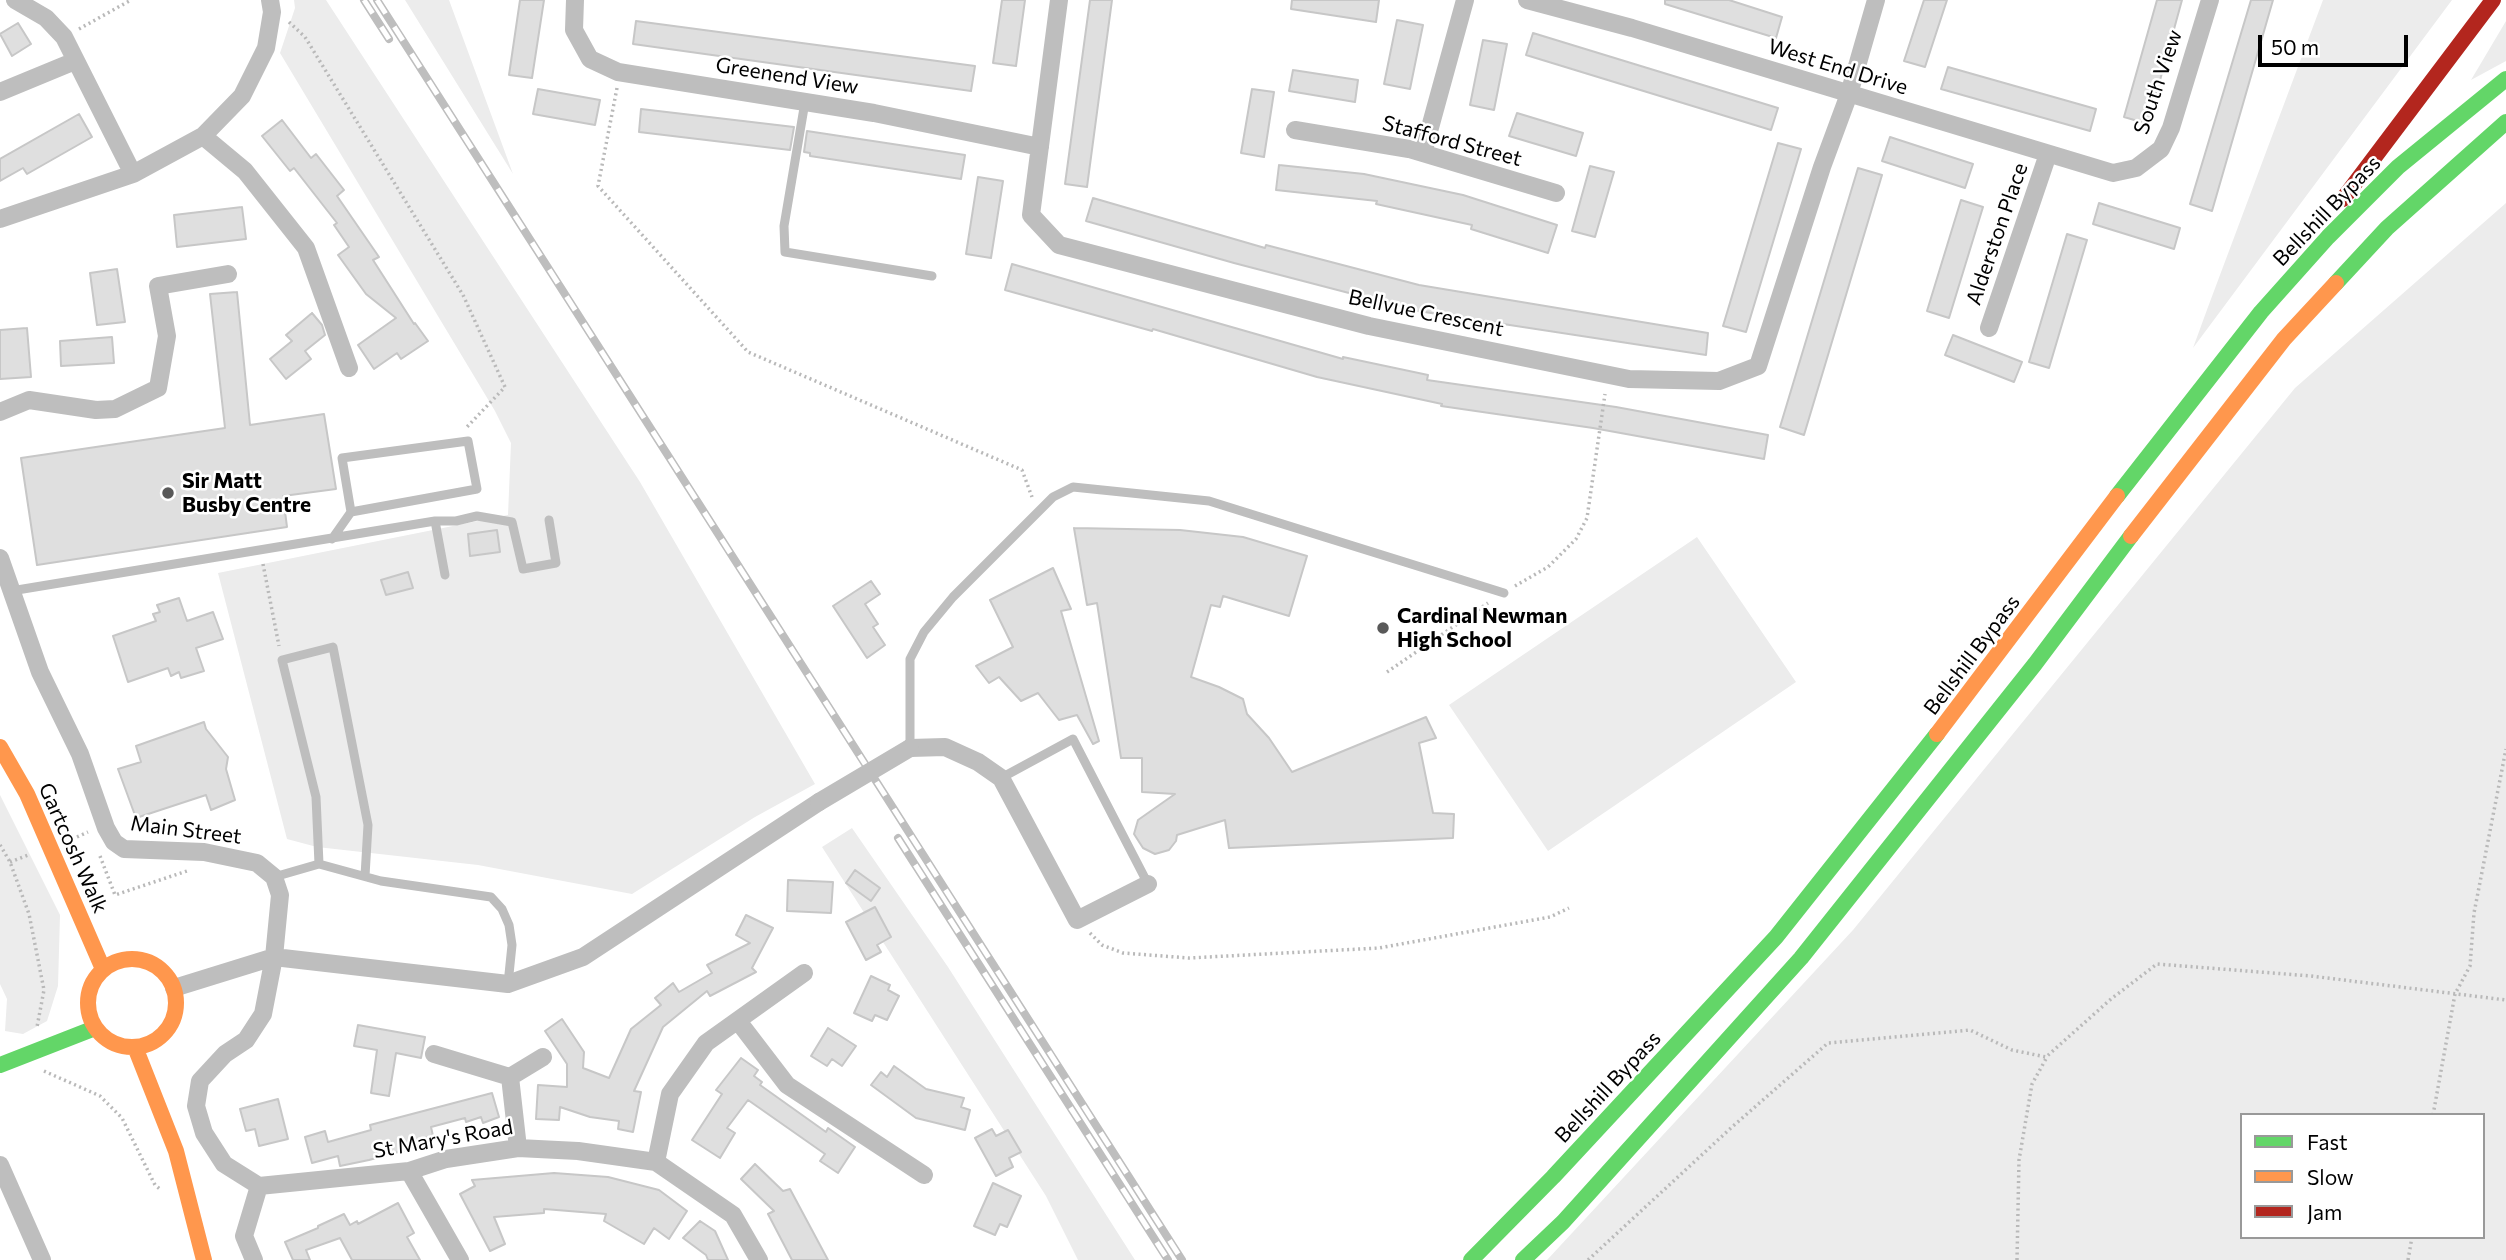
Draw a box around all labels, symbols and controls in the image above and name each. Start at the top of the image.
scale bar [2261,21,2412,65]
street label: South View [2128,27,2188,137]
street label: West End Drive [1765,34,1911,100]
text: 50 m [2271,34,2319,59]
street label: Greenend View [714,52,860,100]
street label: Stafford Street [1379,110,1525,172]
street label: Bellshill Bypass [2268,151,2386,271]
street label: Alderston Place [1961,160,2033,308]
street label: Bellvue Crescent [1346,284,1506,342]
place label: Sir Matt Busby Centre [182,468,311,518]
marker: Sir Matt Busby Centre [160,485,176,501]
street label: Bellshill Bypass [1919,590,2025,720]
place label: Cardinal Newman High School [1397,603,1567,653]
marker: Cardinal Newman High School [1375,620,1391,636]
street label: Gartcosh Walk [33,779,113,917]
street label: Main Street [129,811,243,849]
street label: Bellshill Bypass [1550,1026,1666,1148]
legend [2240,1113,2485,1239]
street label: St Mary's Road [371,1114,515,1164]
text: Fast [2307,1129,2348,1154]
text: Slow [2307,1164,2354,1189]
text: Jam [2307,1199,2342,1224]

